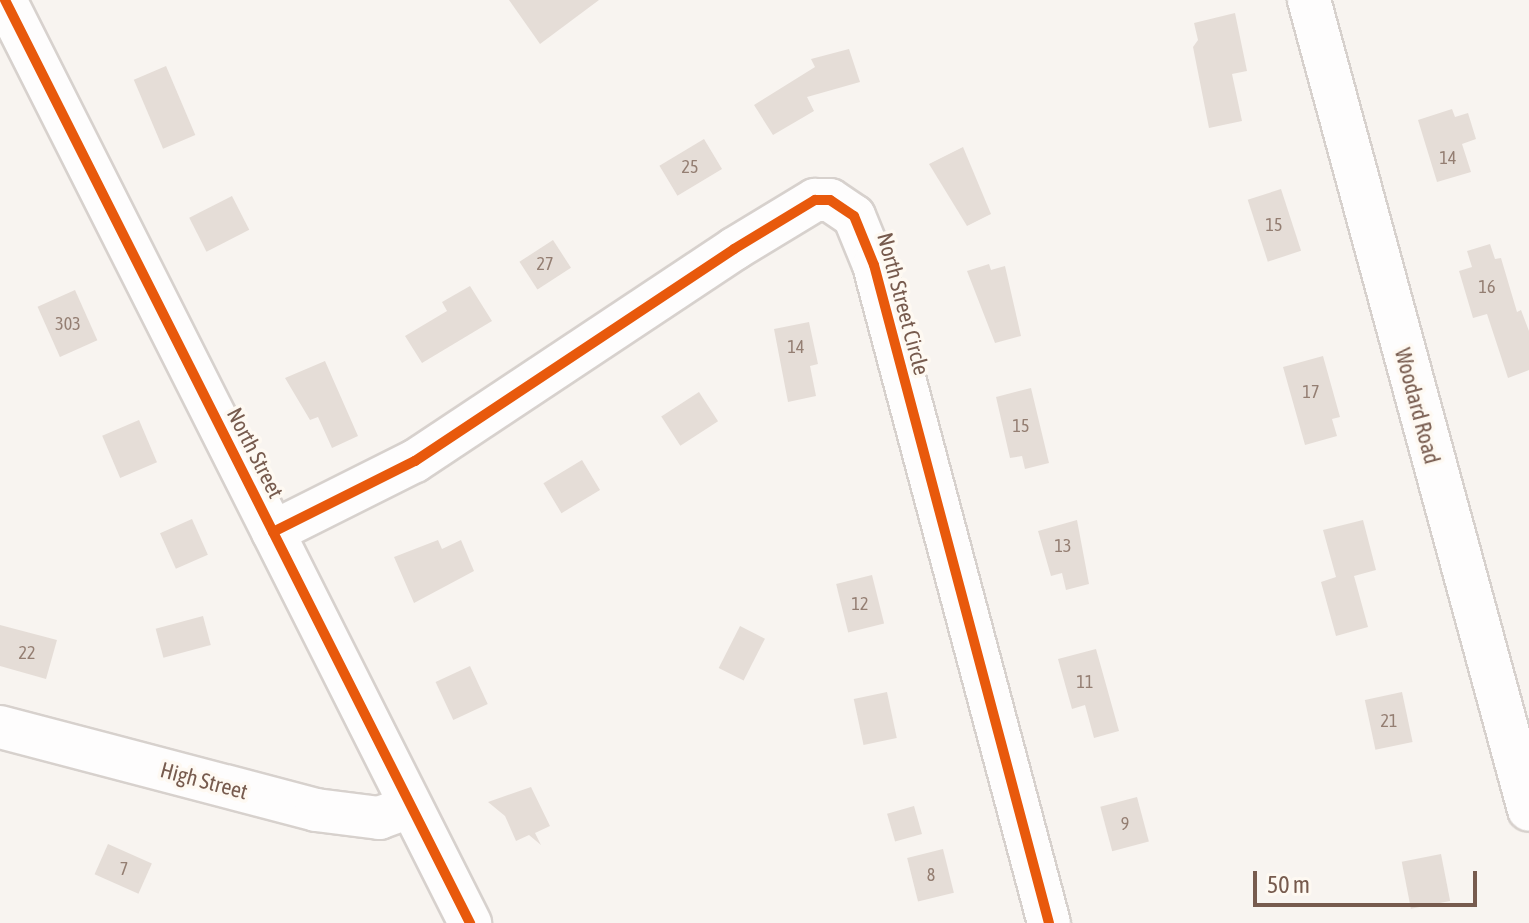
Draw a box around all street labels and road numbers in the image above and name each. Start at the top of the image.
street label: North Street Circle [871,230,935,378]
street label: Woodard Road [1389,345,1445,467]
street label: North Street [221,403,289,503]
street label: High Street [157,757,251,805]

